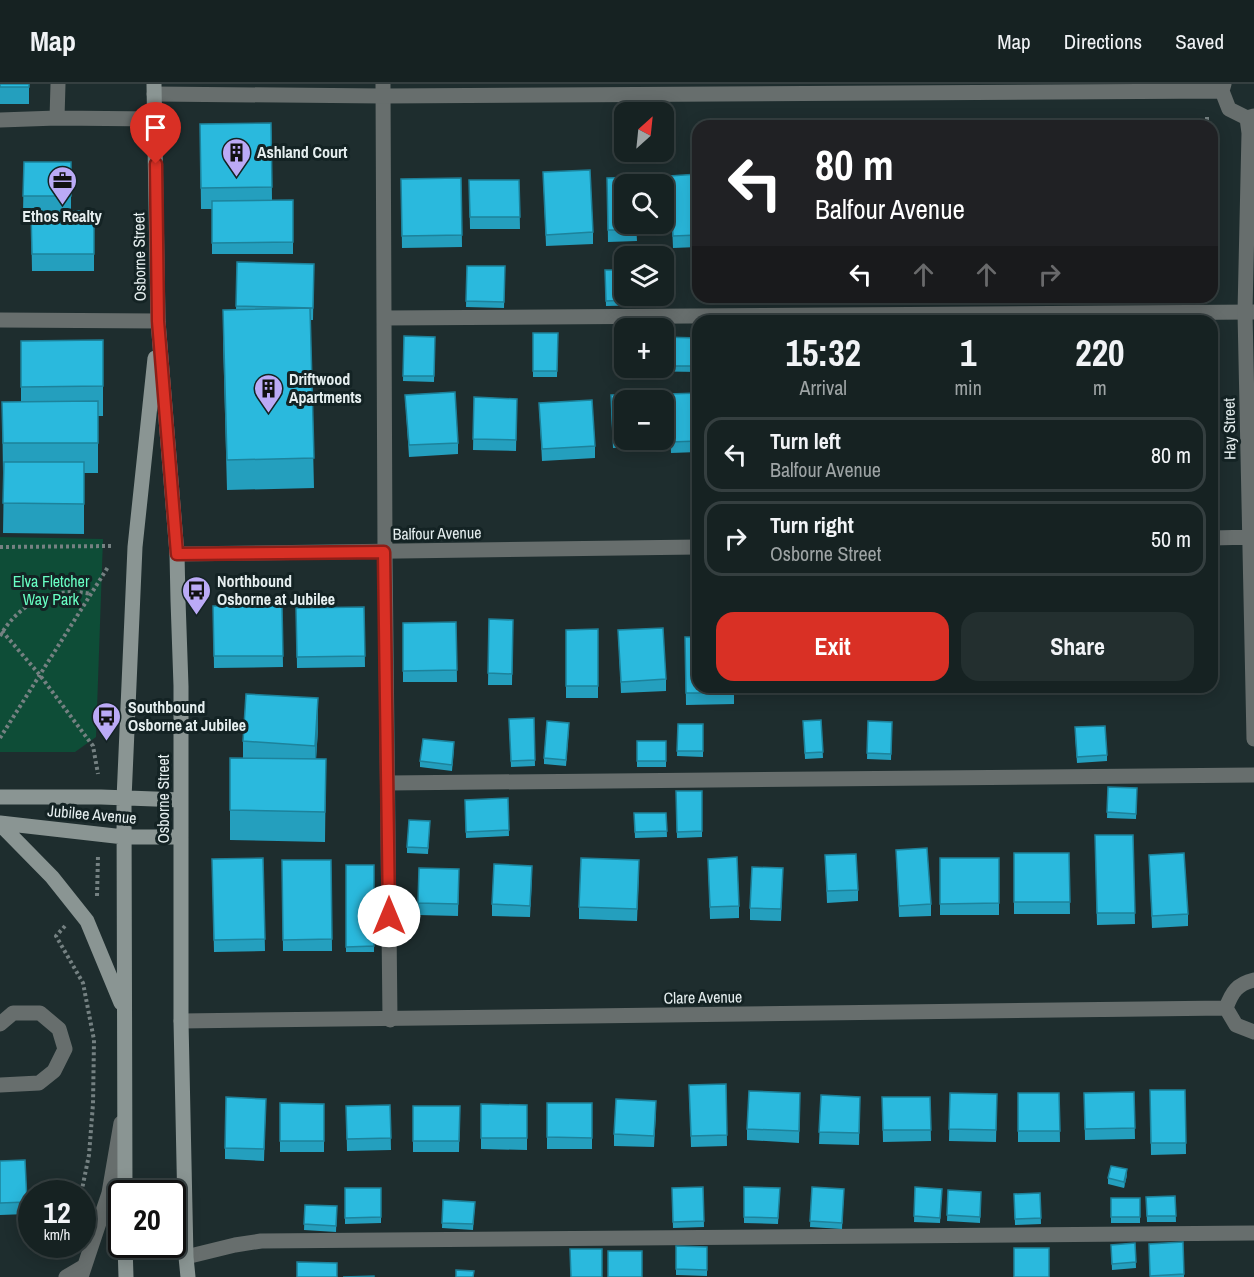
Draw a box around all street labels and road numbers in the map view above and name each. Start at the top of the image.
street label: Osborne Street [127,212,151,302]
street label: Hay Street [1217,397,1241,460]
street label: Balfour Avenue [392,521,482,545]
street label: Osborne Street [152,754,174,843]
street label: Jubilee Avenue [46,799,138,829]
street label: Clare Avenue [664,985,742,1009]

